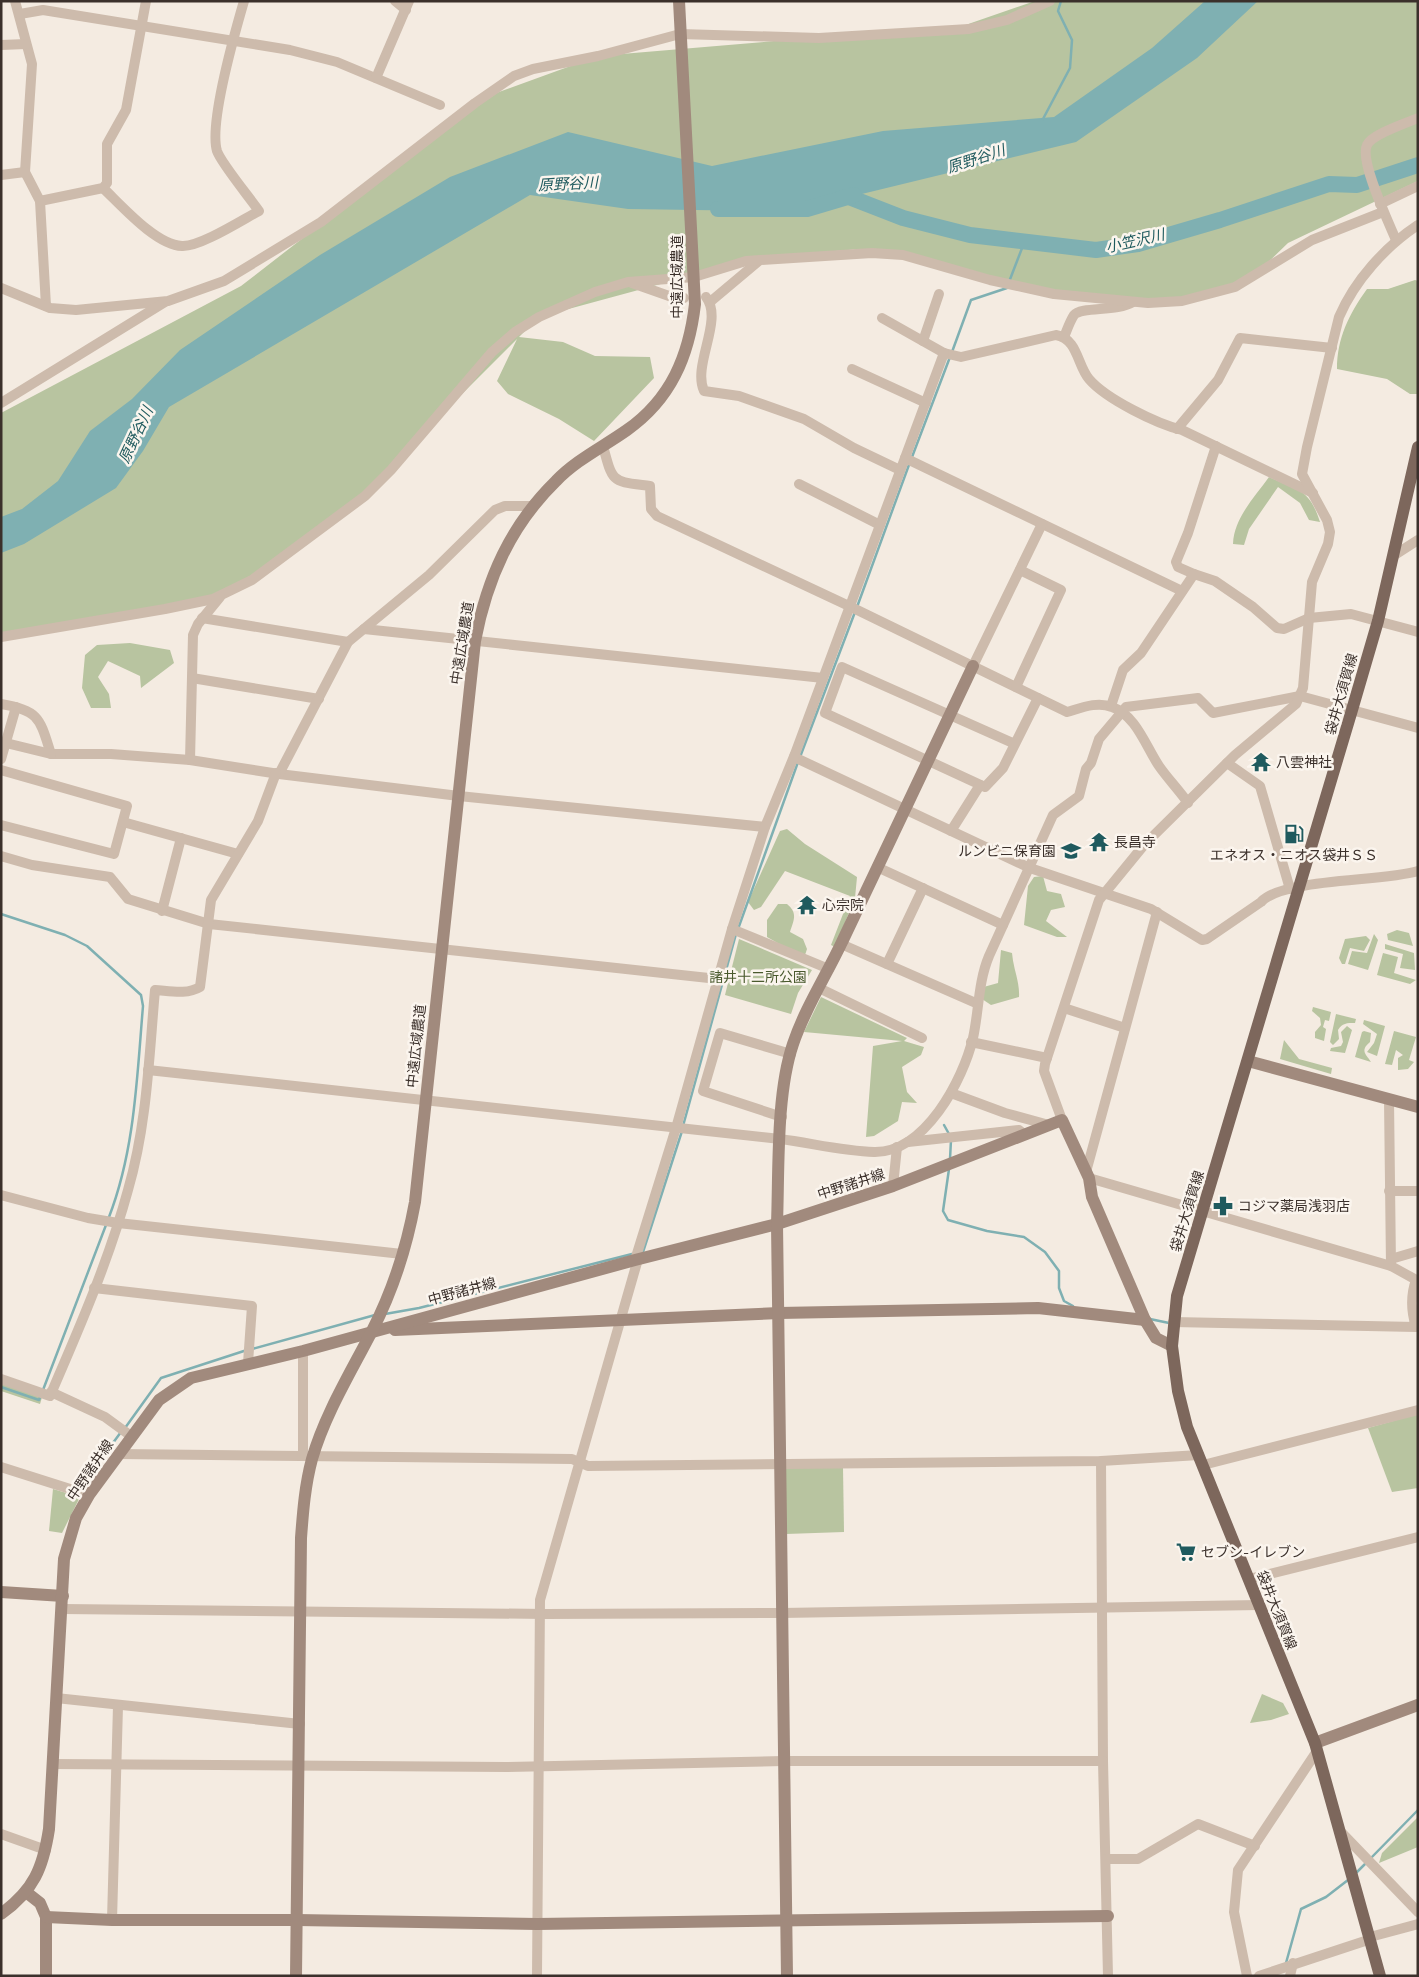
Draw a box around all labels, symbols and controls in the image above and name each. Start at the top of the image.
water label: 原野谷川 [944,138,1010,179]
water label: 原野谷川 [537,170,601,197]
water label: 小笠沢川 [1103,222,1169,258]
street label: 中遠広域農道 [666,235,687,319]
water label: 原野谷川 [112,401,159,467]
street label: 中遠広域農道 [445,600,478,686]
street label: 袋井大須賀線 [1319,651,1362,737]
temple icon: 八雲神社 [1250,751,1272,773]
place label: 八雲神社 [1276,751,1332,772]
fuel station icon: エネオス・ニオス袋井ＳＳ [1283,823,1305,845]
temple icon: 長昌寺 [1088,831,1110,853]
place label: 長昌寺 [1114,831,1156,852]
place label: ルンビニ保育園 [958,840,1056,861]
school or university icon: ルンビニ保育園 [1060,840,1082,862]
place label: エネオス・ニオス袋井ＳＳ [1210,844,1378,865]
temple icon: 心宗院 [796,894,818,916]
place label: 心宗院 [822,894,864,915]
park label: 諸井十二所公園 [709,966,807,987]
street label: 中遠広域農道 [401,1003,430,1089]
street label: 中野諸井線 [814,1163,887,1204]
street label: 袋井大須賀線 [1164,1168,1209,1254]
pharmacy icon: コジマ薬局浅羽店 [1212,1195,1234,1217]
place label: コジマ薬局浅羽店 [1238,1195,1350,1216]
street label: 中野諸井線 [425,1271,498,1310]
street label: 中野諸井線 [61,1435,118,1505]
supermarket icon: セブン-イレブン [1175,1541,1197,1563]
place label: セブン-イレブン [1201,1541,1305,1562]
street label: 袋井大須賀線 [1252,1567,1303,1653]

